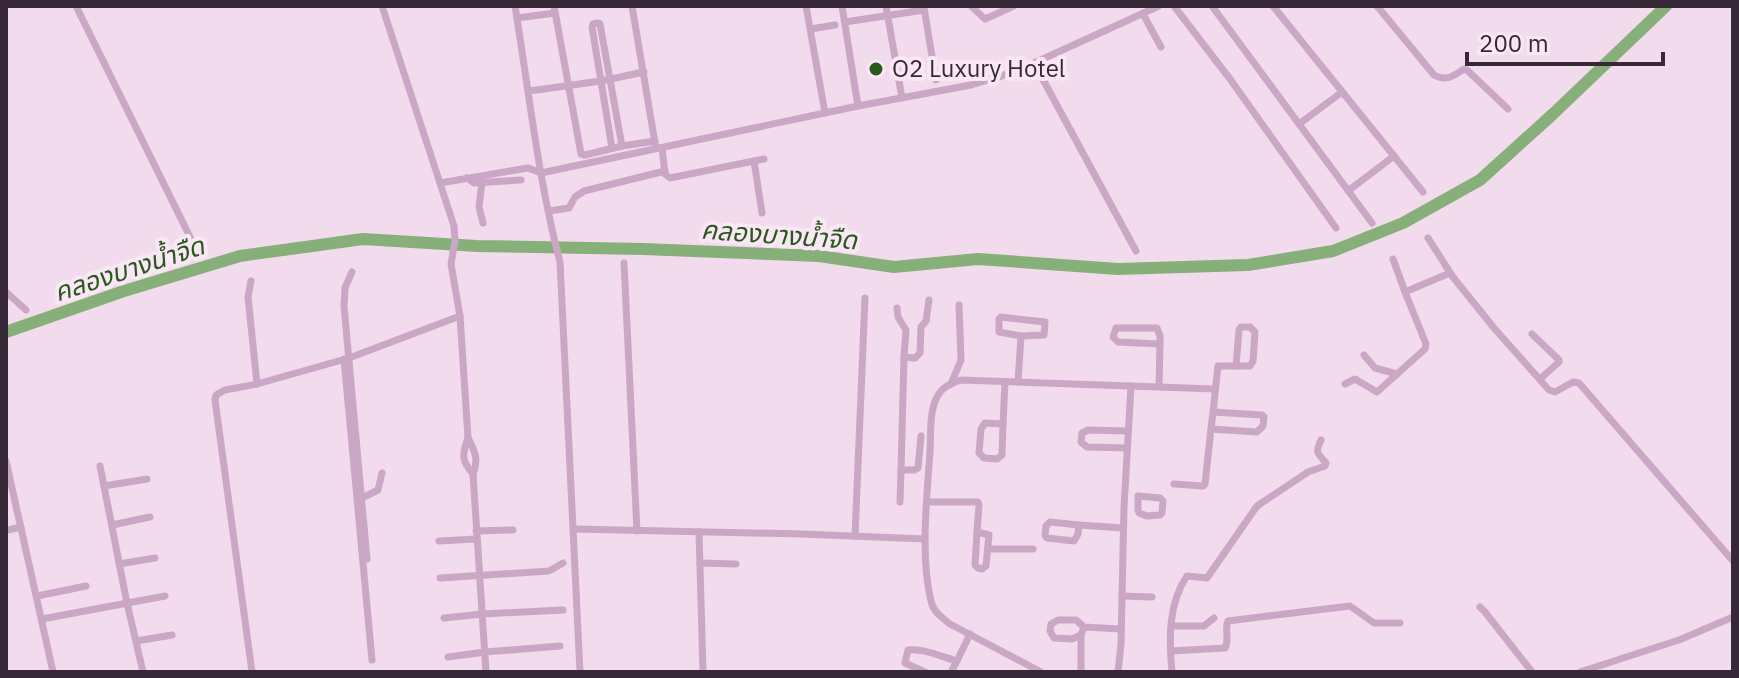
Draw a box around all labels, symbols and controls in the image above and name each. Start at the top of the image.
scale bar [1467,16,1663,66]
text: 200 m [1479,27,1549,59]
place label: O2 Luxury Hotel [892,52,1065,84]
marker: O2 Luxury Hotel [867,60,885,78]
water label: คลองบางน้ำจืด [700,212,859,256]
water label: คลองบางน้ำจืด [49,227,209,308]

